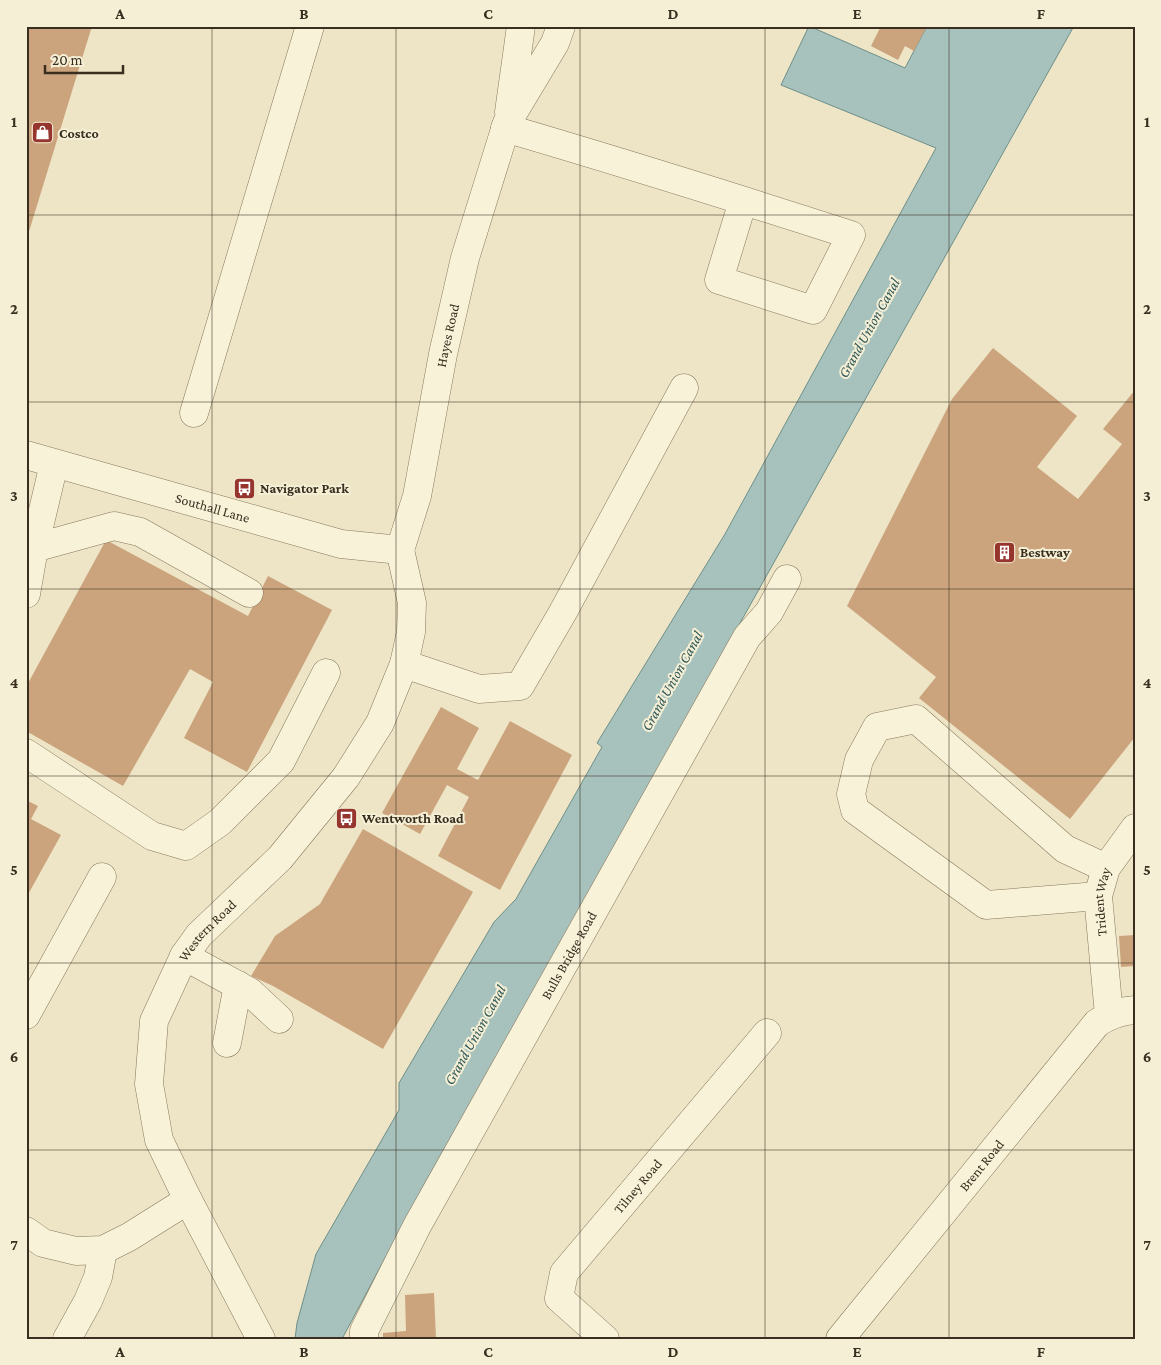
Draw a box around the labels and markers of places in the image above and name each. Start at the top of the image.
shop icon: Costco [31,121,55,145]
place label: Costco [59,125,99,141]
bus stop icon: Navigator Park [232,476,256,500]
place label: Navigator Park [260,480,349,496]
building icon: Bestway [992,540,1016,564]
place label: Bestway [1020,544,1070,560]
bus stop icon: Wentworth Road [334,806,358,830]
place label: Wentworth Road [361,810,464,826]

